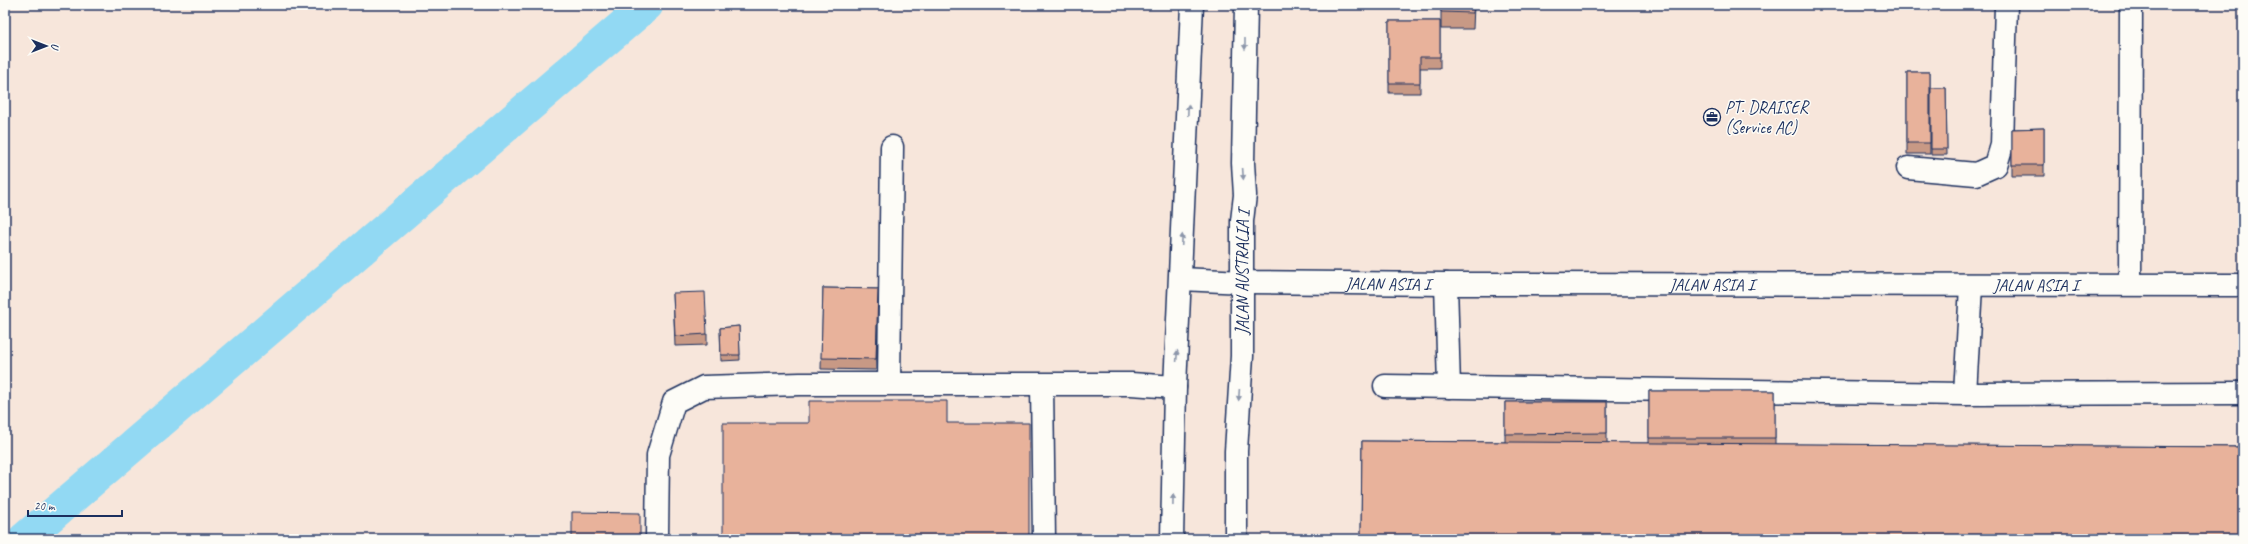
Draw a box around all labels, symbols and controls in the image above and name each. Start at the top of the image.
north arrow [26,26,66,66]
one-way arrow [1242,38,1248,51]
text: U [49,43,63,51]
place label: PT. DRAISER (Service AC) [1725,97,1810,138]
one-way arrow [1185,103,1191,116]
office icon: PT. DRAISER (Service AC) [1702,107,1722,127]
one-way arrow [1240,168,1247,180]
street label: JALAN AUSTRALIA I [1232,204,1255,336]
one-way arrow [1179,234,1186,246]
street label: JALAN ASIA I [1344,273,1434,295]
street label: JALAN ASIA I [1668,274,1758,295]
street label: JALAN ASIA I [1992,275,2082,296]
one-way arrow [1173,350,1180,362]
one-way arrow [1236,389,1242,402]
scale bar [28,492,122,518]
one-way arrow [1170,493,1176,506]
text: 20 m [34,498,56,514]

